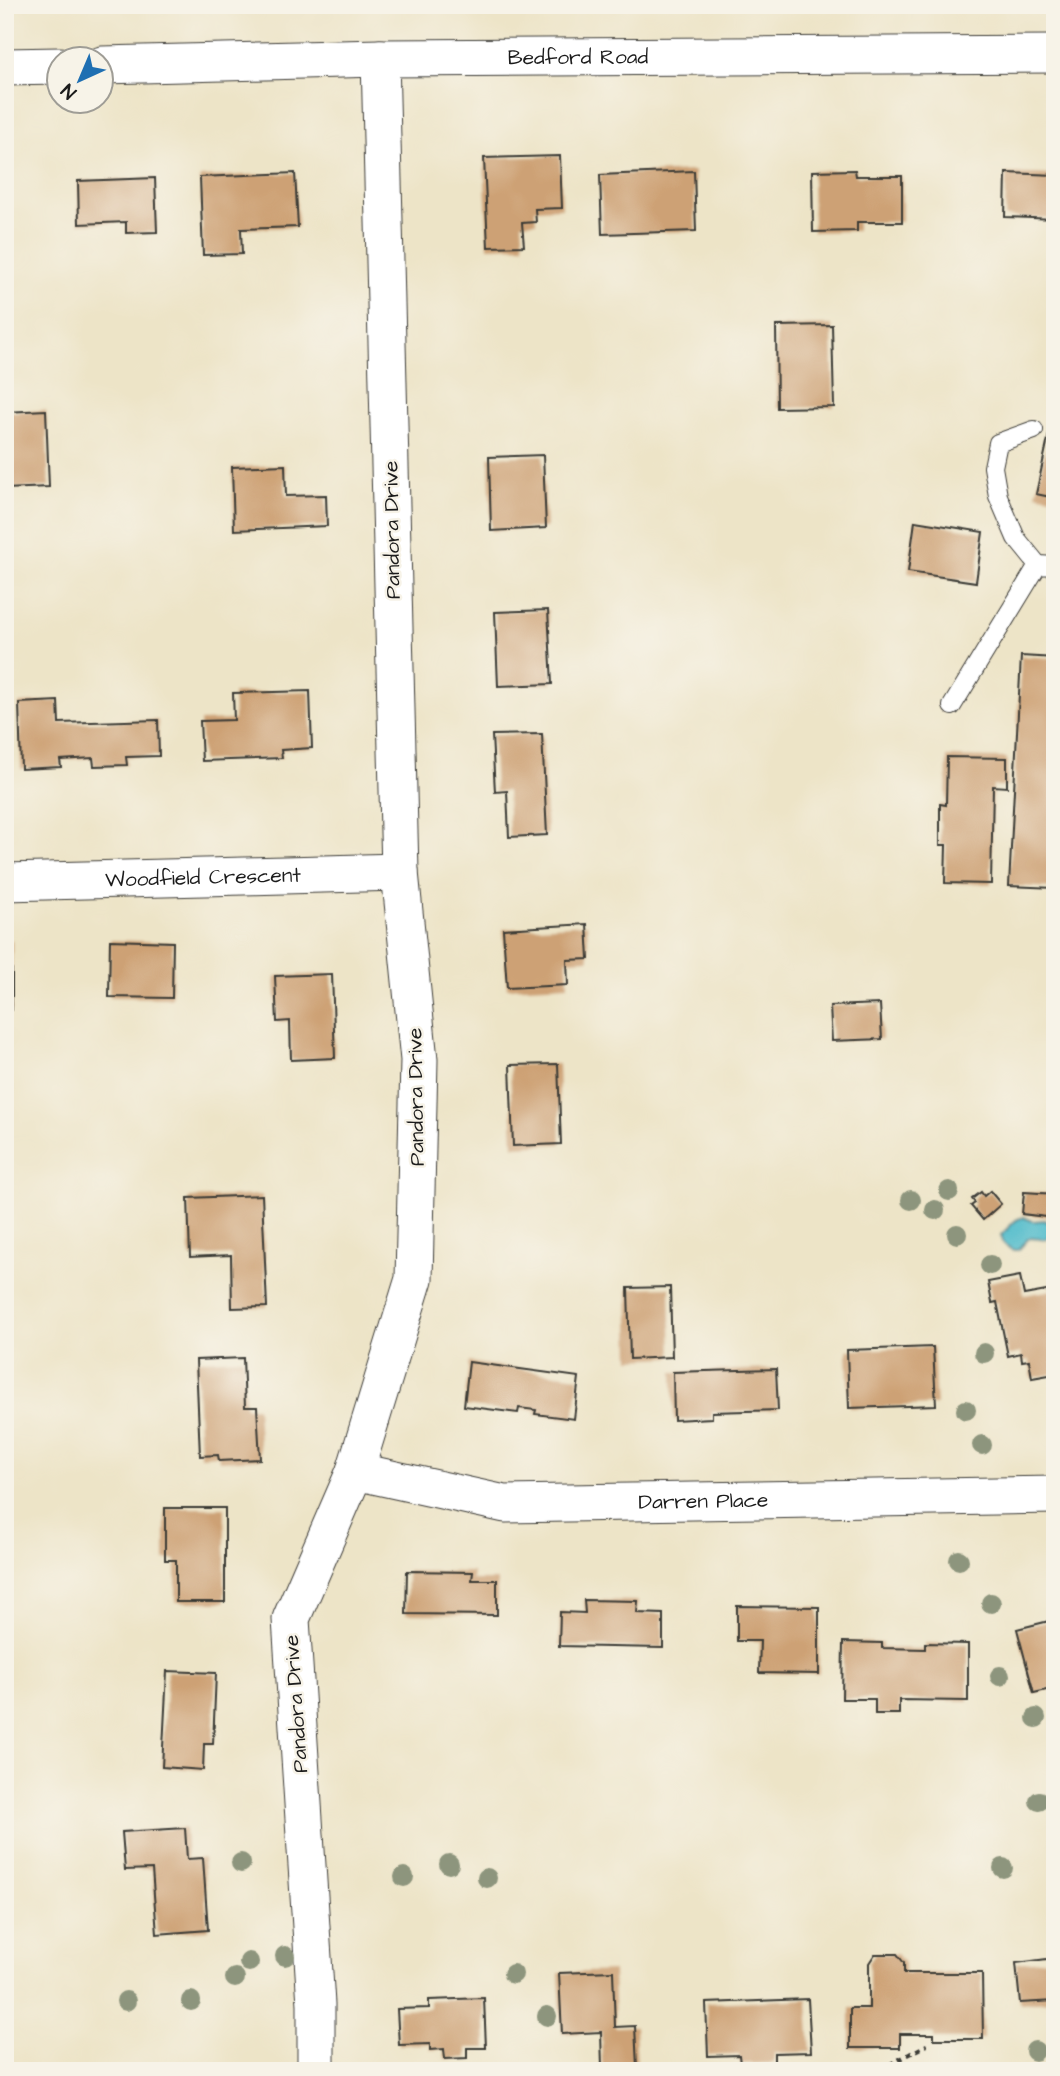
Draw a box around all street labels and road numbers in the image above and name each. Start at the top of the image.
street label: Bedford Road [508,42,648,72]
street label: Pandora Drive [376,461,408,599]
street label: Woodfield Crescent [105,860,302,894]
street label: Pandora Drive [400,1028,432,1166]
street label: Darren Place [638,1485,769,1516]
street label: Pandora Drive [277,1634,315,1774]

